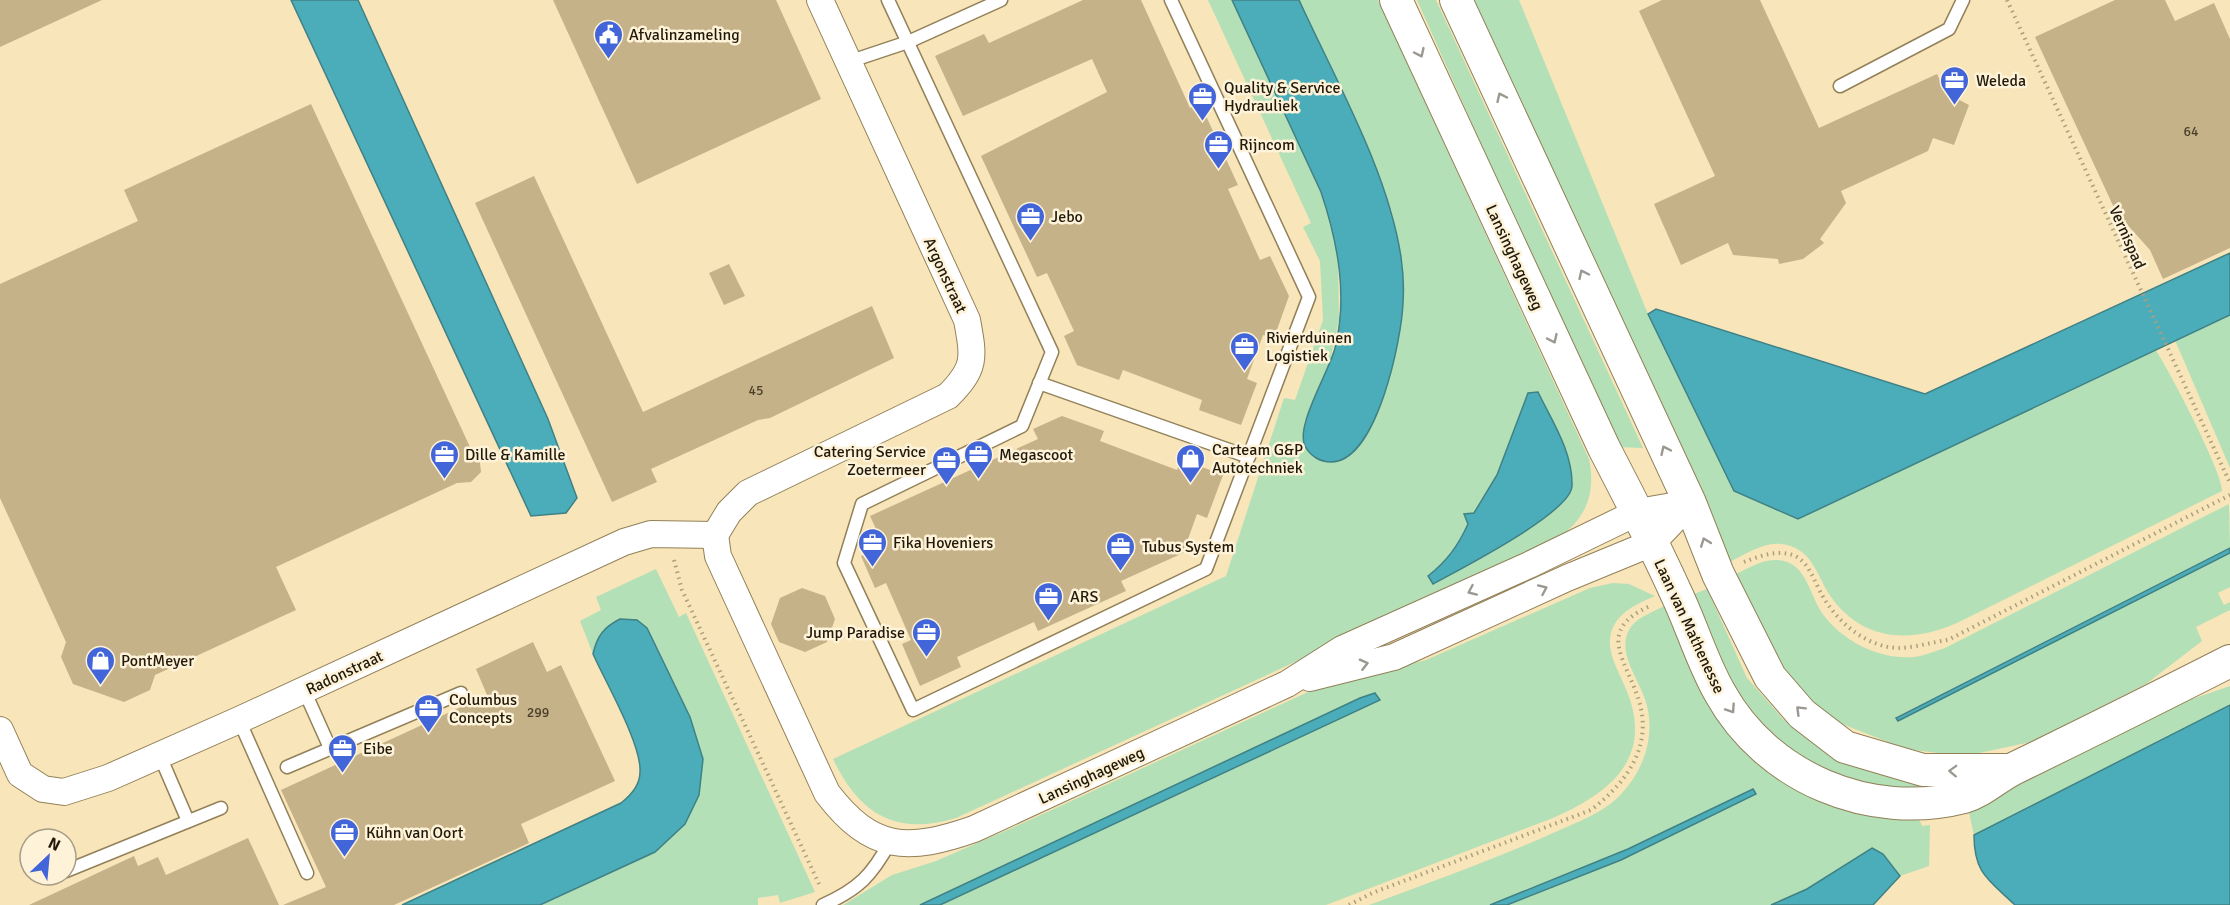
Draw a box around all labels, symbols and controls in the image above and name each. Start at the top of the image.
public building icon: Afvalinzameling [592,18,624,60]
place label: Afvalinzameling [629,25,740,45]
one-way arrow [1413,47,1425,58]
office icon: Weleda [1939,64,1971,106]
place label: Weleda [1976,71,2026,91]
place label: Quality & Service Hydrauliek [1224,78,1340,116]
office icon: Quality & Service Hydrauliek [1187,80,1219,122]
one-way arrow [1496,92,1508,103]
house number: 64 [2183,123,2199,140]
office icon: Rijncom [1202,128,1234,170]
place label: Rijncom [1239,135,1295,155]
office icon: Jebo [1014,200,1046,242]
street label: Lansinghageweg [1481,201,1547,313]
street label: Vernispad [2104,203,2150,272]
place label: Jebo [1051,207,1083,227]
street label: Argonstraat [919,234,971,317]
one-way arrow [1578,269,1590,280]
place label: Rivierduinen Logistiek [1266,328,1352,366]
office icon: Rivierduinen Logistiek [1229,330,1261,372]
one-way arrow [1545,332,1557,343]
house number: 45 [748,382,764,399]
office icon: Dille & Kamille [428,438,460,480]
office icon: Megascoot [962,438,994,480]
place label: Carteam G&P Autotechniek [1212,440,1303,478]
place label: Catering Service Zoetermeer [814,442,926,480]
shop icon: Carteam G&P Autotechniek [1175,442,1207,484]
office icon: Catering Service Zoetermeer [931,444,963,486]
place label: Dille & Kamille [465,445,566,465]
place label: Megascoot [999,445,1073,465]
one-way arrow [1661,446,1673,457]
office icon: Fika Hoveniers [856,526,888,568]
office icon: Tubus System [1105,530,1137,572]
place label: Fika Hoveniers [893,533,993,553]
place label: Tubus System [1142,537,1234,557]
one-way arrow [1700,537,1712,548]
street label: Laan van Mathenesse [1649,556,1729,697]
office icon: ARS [1033,580,1065,622]
one-way arrow [1467,584,1478,596]
one-way arrow [1537,584,1548,596]
place label: ARS [1070,587,1098,607]
office icon: Jump Paradise [910,616,942,658]
place label: Jump Paradise [806,623,905,643]
shop icon: PontMeyer [84,644,116,686]
street label: Radonstraat [303,646,387,700]
place label: PontMeyer [121,651,194,671]
one-way arrow [1359,659,1369,672]
place label: Columbus Concepts [449,690,517,728]
office icon: Columbus Concepts [412,692,444,734]
one-way arrow [1724,703,1735,714]
house number: 299 [527,704,549,721]
one-way arrow [1796,707,1807,718]
office icon: Eibe [326,732,358,774]
place label: Eibe [363,739,393,759]
street label: Lansinghageweg [1035,743,1147,809]
one-way arrow [1948,765,1957,777]
office icon: Kühn van Oort [329,816,361,858]
place label: Kühn van Oort [366,823,464,843]
north arrow [18,827,78,887]
text: N [45,833,64,856]

